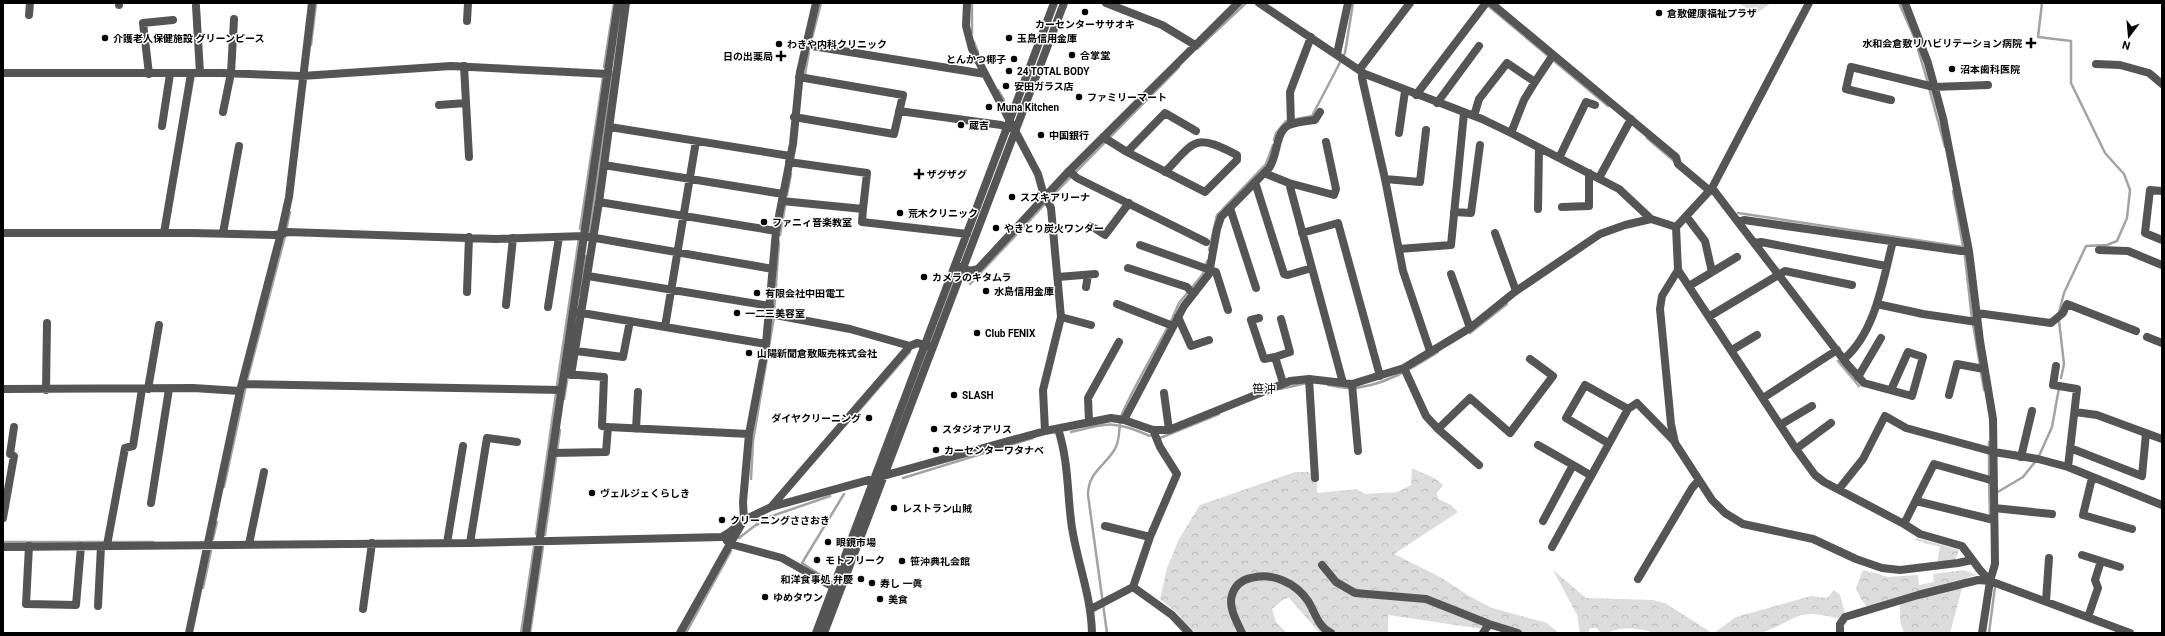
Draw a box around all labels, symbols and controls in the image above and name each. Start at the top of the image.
marker: カーセンターササオキ [1080,7,1090,17]
marker: 倉敷健康福祉プラザ [1654,8,1664,18]
place label: 倉敷健康福祉プラザ [1667,8,1757,19]
north arrow [2109,16,2149,56]
place label: カーセンターササオキ [1035,19,1135,30]
marker: 介護老人保健施設 グリーンピース [100,33,110,43]
place label: 介護老人保健施設 グリーンピース [113,33,265,44]
marker: 玉島信用金庫 [1004,33,1014,43]
place label: 玉島信用金庫 [1017,33,1077,44]
marker: 水和会倉敷リハビリテーション病院 [2025,37,2037,49]
place label: 水和会倉敷リハビリテーション病院 [1862,38,2022,49]
text: N [2121,38,2132,52]
marker: わきや内科クリニック [774,39,784,49]
place label: わきや内科クリニック [787,39,887,50]
marker: 合掌堂 [1067,50,1077,60]
place label: 合掌堂 [1080,50,1110,61]
place label: 日の出薬局 [723,51,773,62]
marker: 日の出薬局 [776,51,786,61]
place label: とんかつ椰子 [946,54,1006,65]
marker: とんかつ椰子 [1009,54,1019,64]
marker: 沼本歯科医院 [1947,64,1957,74]
place label: 沼本歯科医院 [1960,64,2020,75]
marker: 24 TOTAL BODY [1004,66,1014,76]
place label: 24 TOTAL BODY [1017,66,1090,77]
marker: 安田ガラス店 [1001,81,1011,91]
place label: 安田ガラス店 [1014,81,1074,92]
marker: ファミリーマート [1074,92,1084,102]
place label: ファミリーマート [1087,92,1167,103]
marker: Muna Kitchen [984,102,994,112]
place label: Muna Kitchen [997,102,1059,113]
marker: 蔵吉 [956,120,966,130]
place label: 蔵吉 [969,120,989,131]
marker: 中国銀行 [1036,130,1046,140]
place label: 中国銀行 [1049,130,1089,141]
marker: ザグザグ [914,169,924,179]
place label: ザグザグ [927,169,967,180]
marker: スズキアリーナ [1007,192,1017,202]
place label: スズキアリーナ [1020,192,1090,203]
marker: 荒木クリニック [895,208,905,218]
place label: 荒木クリニック [908,208,978,219]
marker: ファニィ音楽教室 [759,217,769,227]
place label: ファニィ音楽教室 [772,217,852,228]
marker: やきとり炭火ワンダー [991,223,1001,233]
place label: やきとり炭火ワンダー [1004,223,1104,234]
marker: カメラのキタムラ [919,272,929,282]
place label: カメラのキタムラ [932,272,1012,283]
marker: 水島信用金庫 [981,286,991,296]
place label: 水島信用金庫 [994,286,1054,297]
marker: 有限会社中田電工 [752,288,762,298]
place label: 有限会社中田電工 [765,288,845,299]
marker: 一二三美容室 [732,308,742,318]
place label: 一二三美容室 [745,308,805,319]
marker: Club FENIX [972,328,982,338]
place label: Club FENIX [985,328,1036,339]
marker: 山陽新聞倉敷販売株式会社 [744,348,754,358]
place label: 山陽新聞倉敷販売株式会社 [757,348,878,359]
district label: 笹沖 [1252,382,1276,396]
marker: SLASH [949,390,959,400]
place label: SLASH [962,390,994,401]
place label: ダイヤクリーニング [771,413,861,424]
marker: ダイヤクリーニング [864,413,874,423]
marker: スタジオアリス [929,424,939,434]
place label: スタジオアリス [942,424,1012,435]
marker: カーセンターワタナベ [931,445,941,455]
place label: カーセンターワタナベ [944,445,1044,456]
marker: ヴェルジェくらしき [587,488,597,498]
place label: ヴェルジェくらしき [600,488,690,499]
marker: レストラン山賊 [889,503,899,513]
place label: レストラン山賊 [902,503,972,514]
marker: クリーニングささおき [717,515,727,525]
place label: クリーニングささおき [730,515,830,526]
marker: 眼鏡市場 [823,537,833,547]
place label: 眼鏡市場 [836,537,876,548]
marker: モトフリーク [812,555,822,565]
place label: モトフリーク [825,555,885,566]
marker: 笹沖典礼会館 [897,556,907,566]
place label: 笹沖典礼会館 [910,556,970,567]
place label: 和洋食事処 弁慶 [781,574,853,585]
marker: 和洋食事処 弁慶 [856,574,866,584]
marker: 寿し 一眞 [867,578,877,588]
place label: 寿し 一眞 [880,578,923,589]
marker: ゆめタウン [760,592,770,602]
place label: ゆめタウン [773,592,823,603]
marker: 美食 [875,594,885,604]
place label: 美食 [888,594,908,605]

